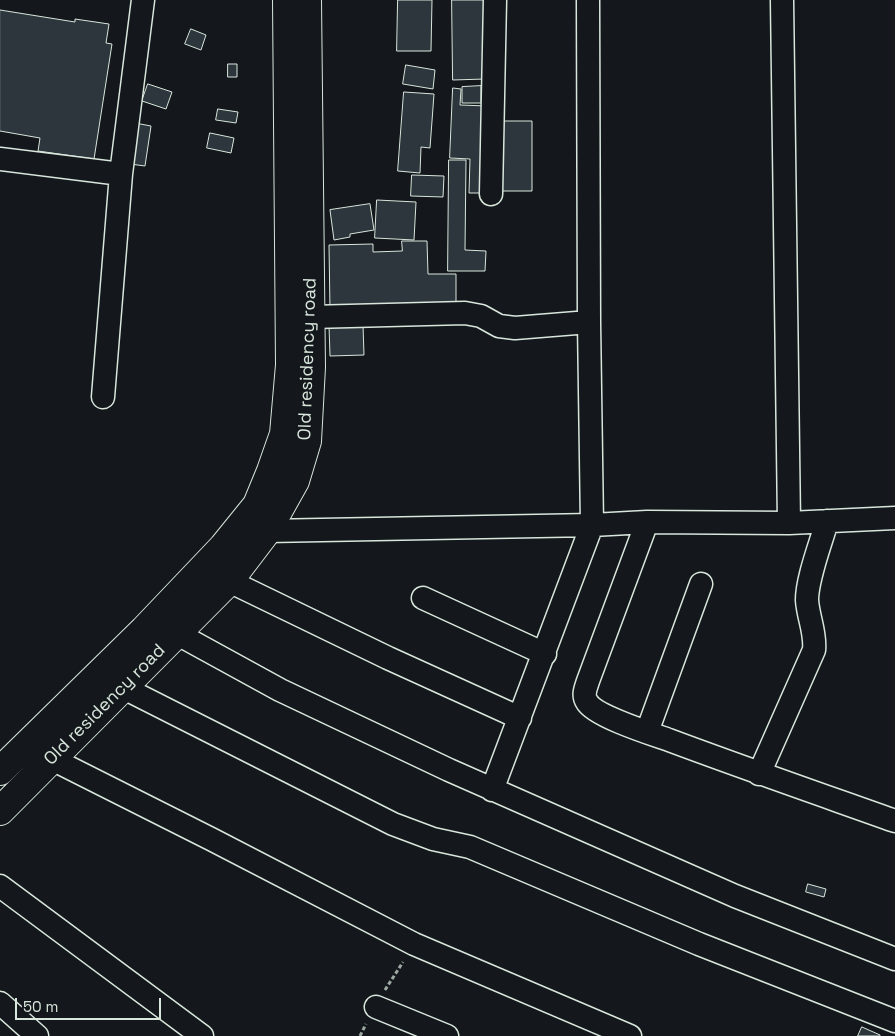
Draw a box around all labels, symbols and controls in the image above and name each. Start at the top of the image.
street label: Old residency road [294,277,322,441]
street label: Old residency road [40,640,170,770]
scale bar [18,988,164,1020]
text: 50 m [23,997,58,1016]

